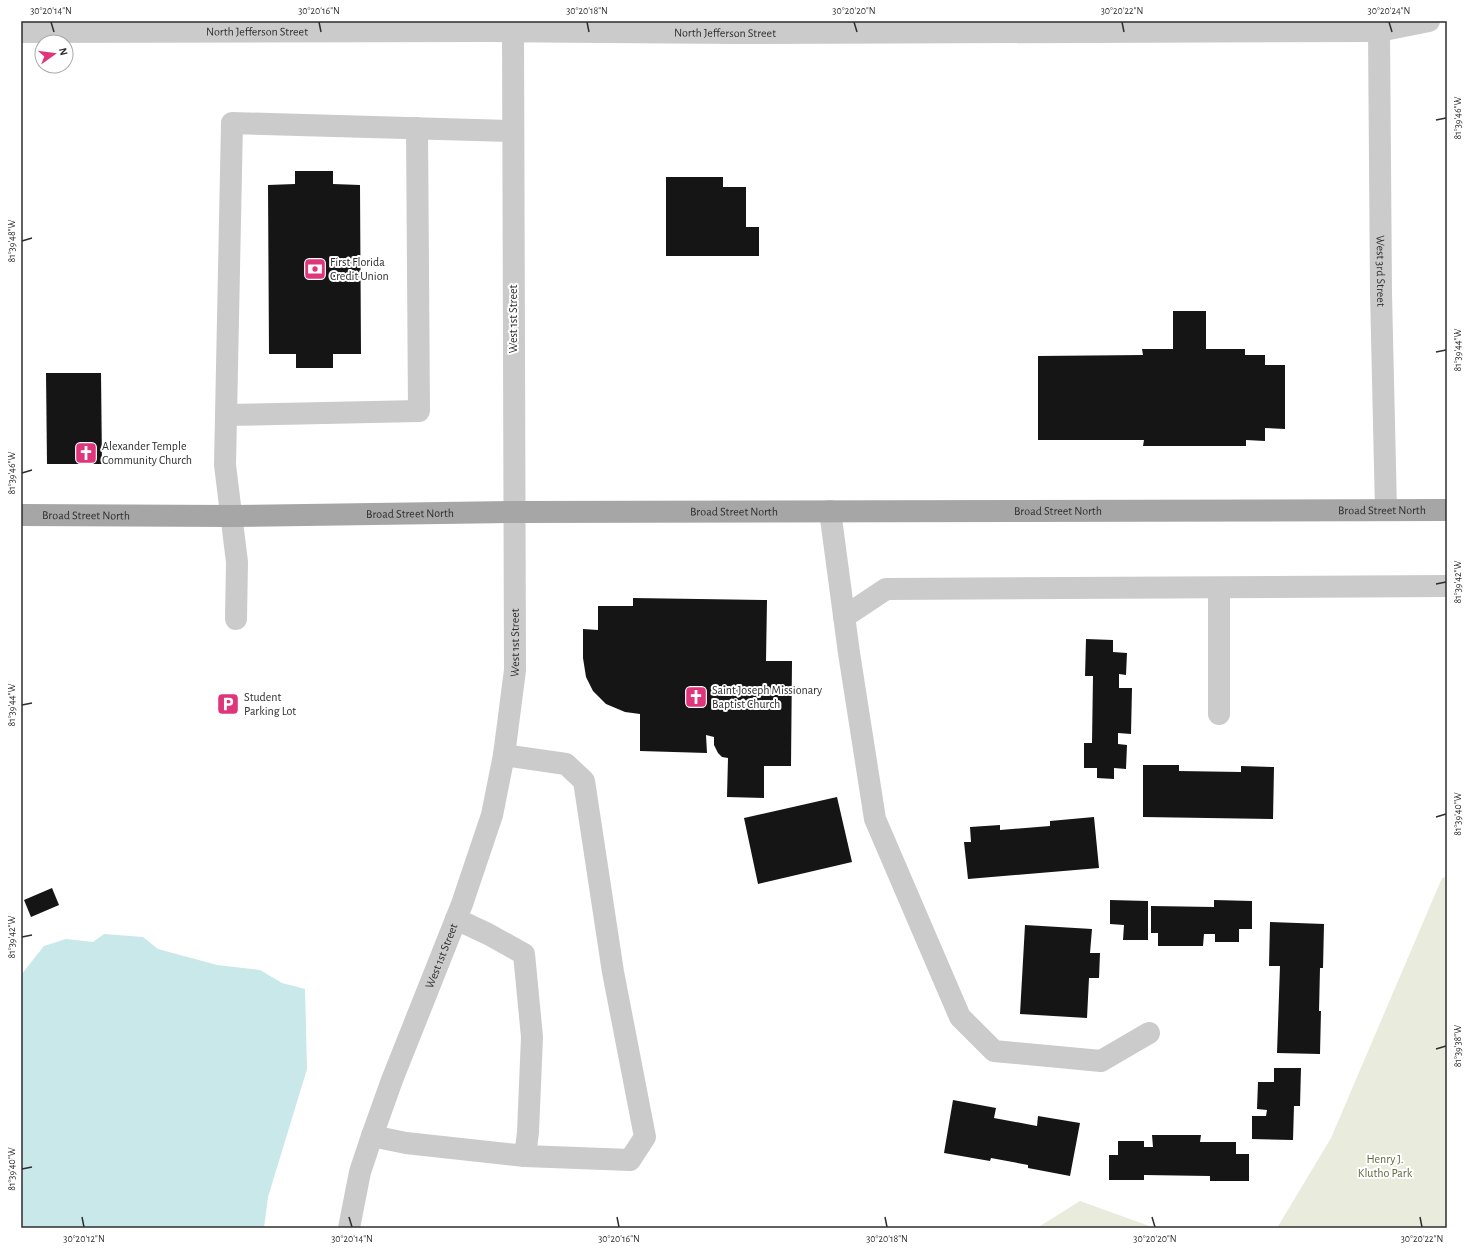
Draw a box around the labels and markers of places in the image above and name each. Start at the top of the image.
bank icon: First Florida Credit Union [302,256,328,282]
place label: First Florida Credit Union [330,256,389,282]
church icon: Alexander Temple Community Church [73,440,99,466]
place label: Alexander Temple Community Church [102,440,192,467]
church icon: Saint Joseph Missionary Baptist Church [683,684,709,710]
place label: Saint Joseph Missionary Baptist Church [712,684,822,710]
parking icon: Student Parking Lot [215,691,241,717]
place label: Student Parking Lot [244,691,296,717]

